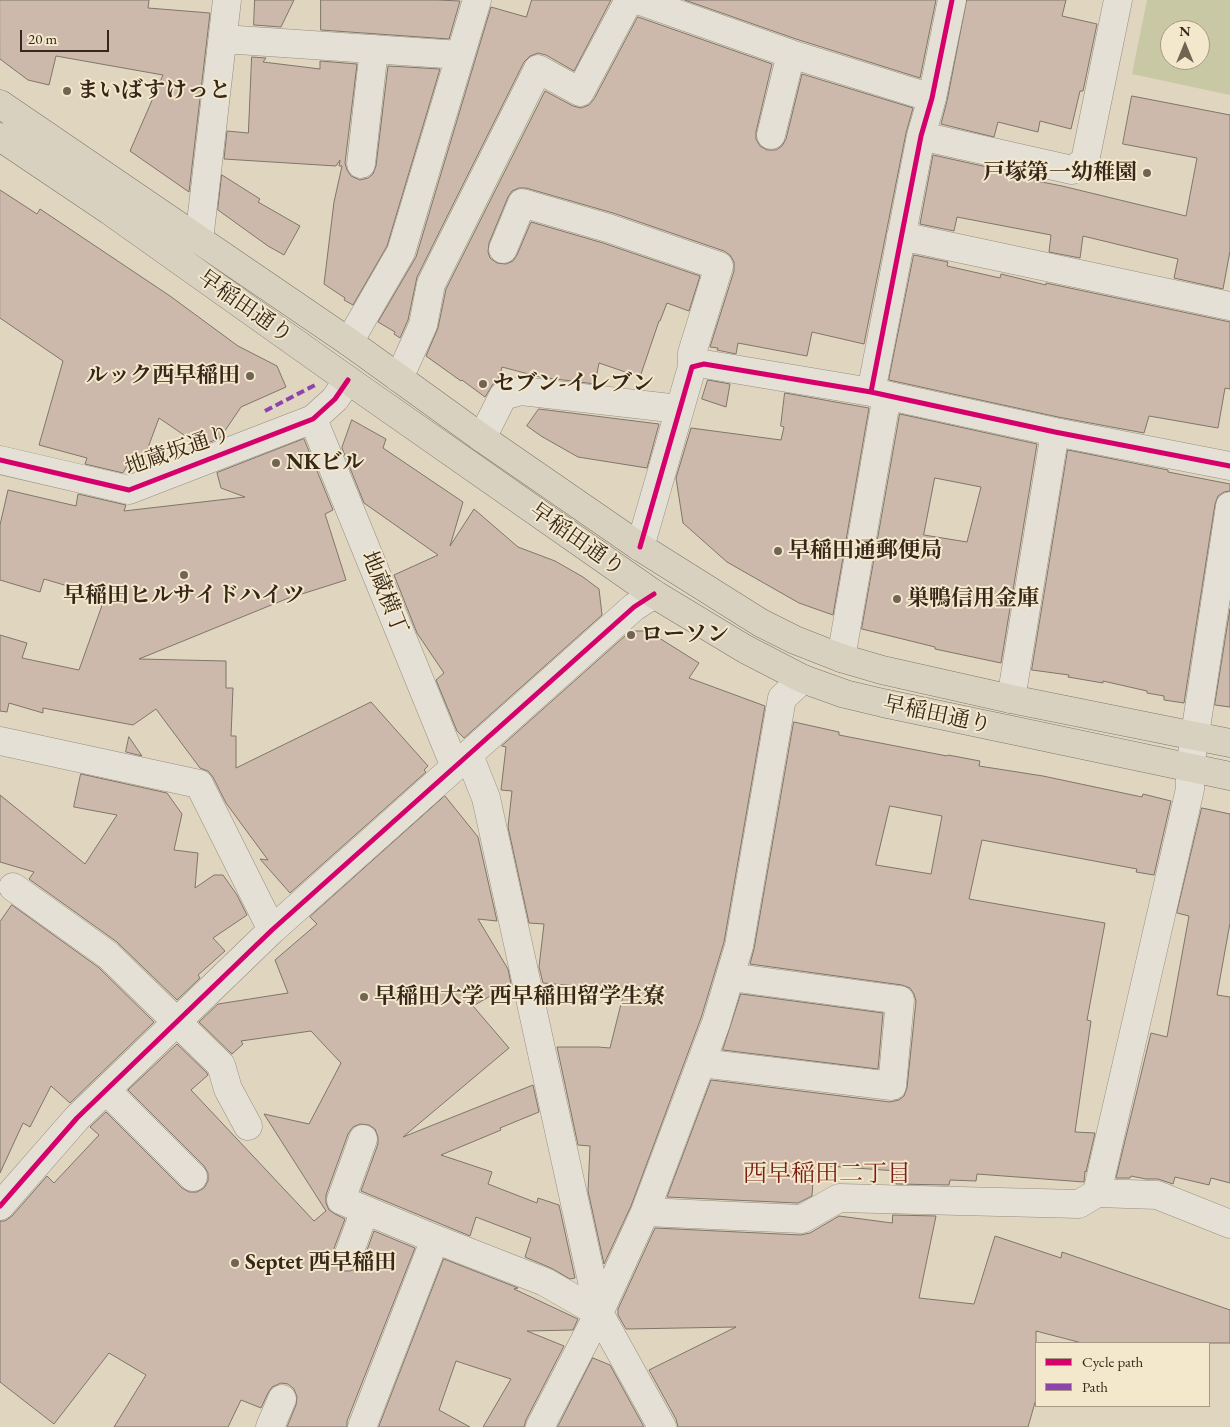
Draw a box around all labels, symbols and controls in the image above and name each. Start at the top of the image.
scale bar [22,20,111,52]
north arrow [1160,20,1210,70]
text: N [1179,22,1191,40]
text: 20 m [28,29,57,48]
place label: まいばすけっと [77,78,231,104]
marker: まいばすけっと [61,85,73,97]
place label: 戸塚第一幼稚園 [983,160,1137,186]
marker: 戸塚第一幼稚園 [1141,167,1153,179]
street label: 早稲田通り [192,265,298,349]
place label: ルック西早稲田 [86,363,240,389]
marker: ルック西早稲田 [244,370,256,382]
place label: セブン-イレブン [493,371,654,397]
marker: セブン-イレブン [477,378,489,390]
street label: 地蔵坂通り [122,421,234,481]
place label: NKビル [286,450,365,476]
marker: NKビル [270,457,282,469]
street label: 早稲田通り [524,498,630,582]
place label: 早稲田通郵便局 [788,538,942,564]
marker: 早稲田通郵便局 [772,545,784,557]
street label: 地蔵横丁 [355,547,413,639]
marker: 早稲田ヒルサイドハイツ [178,569,190,581]
place label: 早稲田ヒルサイドハイツ [63,583,305,609]
place label: 巣鴨信用金庫 [907,586,1039,612]
marker: 巣鴨信用金庫 [891,593,903,605]
place label: ローソン [641,622,729,648]
marker: ローソン [625,629,637,641]
street label: 早稲田通り [880,691,994,739]
place label: 早稲田大学 西早稲田留学生寮 [374,984,665,1010]
marker: 早稲田大学 西早稲田留学生寮 [358,991,370,1003]
district label: 西早稲田二丁目 [743,1160,911,1188]
place label: Septet 西早稲田 [245,1250,396,1276]
marker: Septet 西早稲田 [229,1257,241,1269]
legend [1035,1342,1210,1407]
text: Cycle path [1082,1352,1143,1371]
text: Path [1082,1377,1108,1396]

